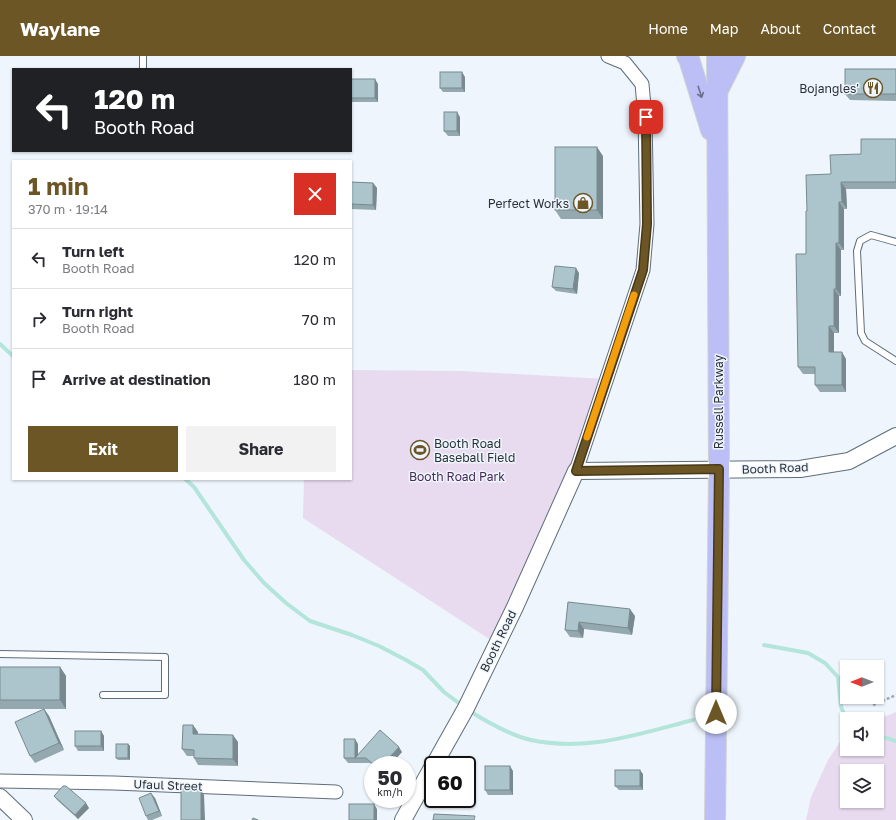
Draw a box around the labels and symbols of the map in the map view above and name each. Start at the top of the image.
restaurant icon: Bojangles' [862,77,884,99]
place label: Bojangles' [799,81,859,96]
one-way arrow [697,86,704,99]
pin [629,100,663,134]
shop icon: Perfect Works [572,192,594,214]
place label: Perfect Works [488,196,569,211]
street label: Russell Parkway [711,355,726,449]
place label: Booth Road Baseball Field [434,436,515,465]
sports icon: Booth Road Baseball Field [409,439,431,461]
street label: Booth Road [741,459,809,477]
park label: Booth Road Park [409,469,505,484]
street label: Booth Road [477,608,519,674]
north arrow [840,660,884,704]
position arrow [695,692,737,734]
speed limit sign: 60 [424,756,476,808]
street label: Ufaul Street [133,776,203,794]

